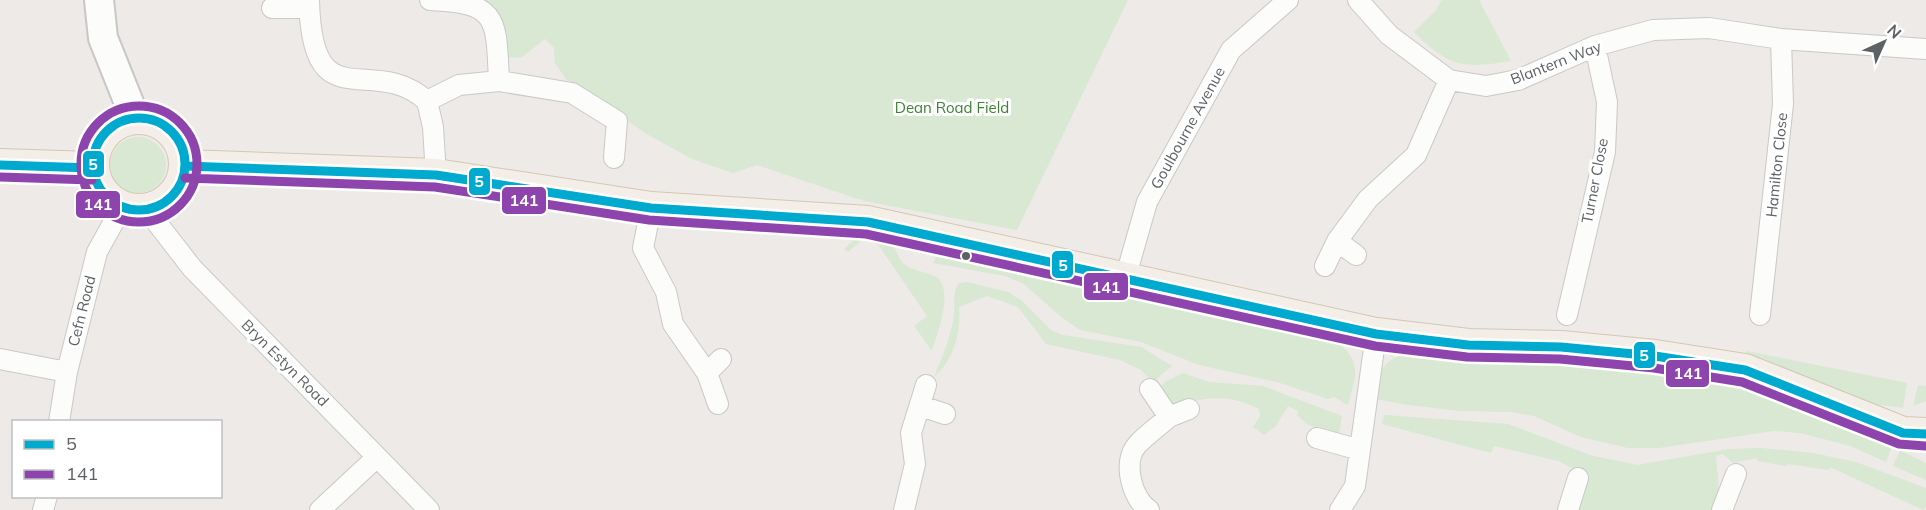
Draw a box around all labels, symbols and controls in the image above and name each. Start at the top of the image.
north arrow [1854,12,1914,72]
text: N [1883,20,1906,43]
street label: Blantern Way [1508,36,1604,89]
street label: Goulbourne Avenue [1146,63,1229,192]
park label: Dean Road Field [895,98,1009,117]
street label: Hamilton Close [1762,112,1791,218]
street label: Turner Close [1577,137,1612,225]
line badge: 5 [82,150,105,178]
text: 5 [88,154,98,174]
line badge: 5 [468,167,491,196]
text: 5 [474,171,484,191]
line badge: 141 [501,186,547,215]
line badge: 141 [75,190,121,219]
text: 141 [510,190,538,210]
text: 141 [84,194,112,214]
unlabelled marker [960,250,972,262]
line badge: 5 [1051,250,1074,279]
text: 5 [1058,255,1068,275]
line badge: 141 [1083,272,1129,301]
street label: Cefn Road [64,273,99,348]
text: 141 [1092,277,1120,297]
street label: Bryn Estyn Road [238,315,333,410]
line badge: 5 [1633,341,1656,369]
text: 5 [1639,345,1649,365]
line badge: 141 [1665,359,1710,388]
text: 141 [1674,363,1702,383]
legend [12,420,222,498]
text: 5 [66,432,77,455]
text: 141 [66,462,98,485]

